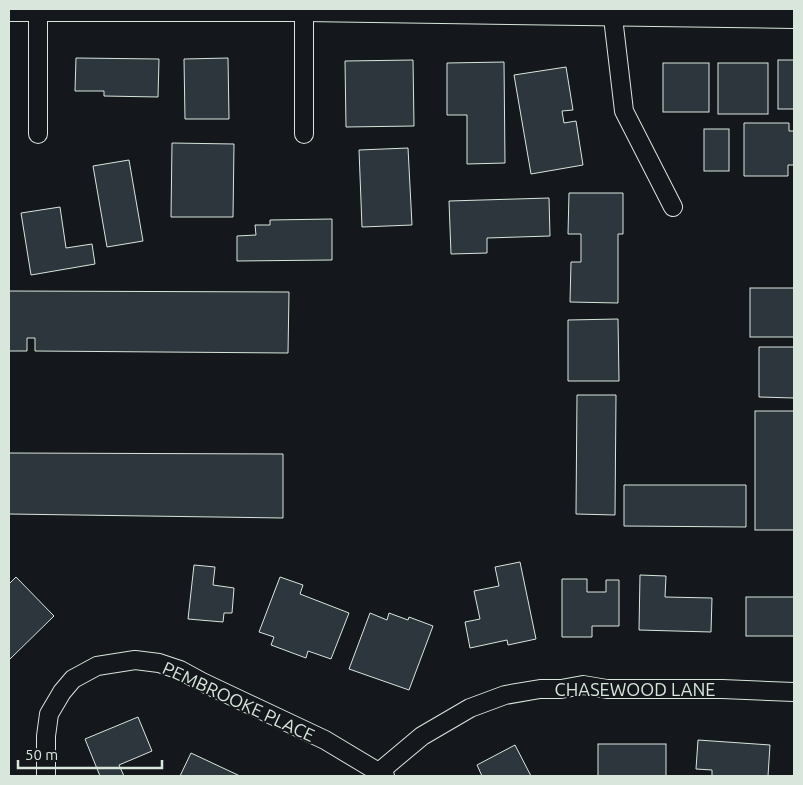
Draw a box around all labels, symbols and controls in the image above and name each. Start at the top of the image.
street label: PEMBROOKE PLACE [160,657,318,745]
street label: CHASEWOOD LANE [555,679,715,699]
scale bar [18,738,161,770]
text: 50 m [25,746,58,763]

